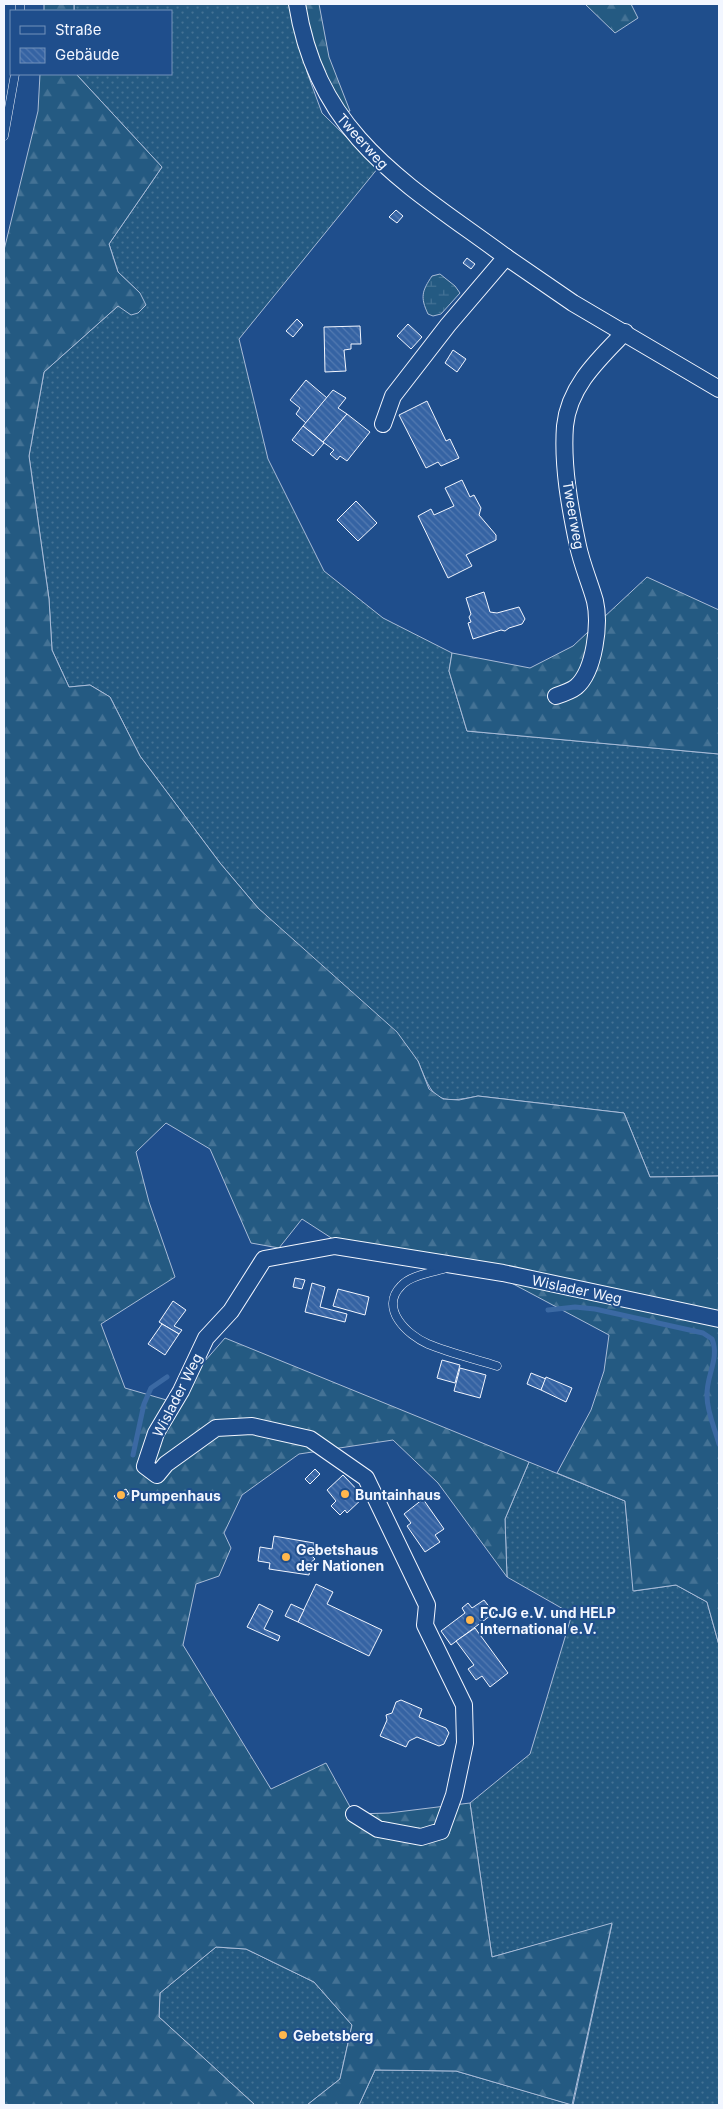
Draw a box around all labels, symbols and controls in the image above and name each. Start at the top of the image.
legend [10,10,172,75]
text: Straße [55,20,102,39]
text: Gebäude [55,45,120,64]
street label: Tweerweg [334,110,392,172]
street label: Tweerweg [560,480,588,550]
street label: Wislader Weg [530,1271,624,1307]
street label: Wislader Weg [149,1350,205,1440]
place label: Buntainhaus [355,1486,441,1503]
place label: Pumpenhaus [131,1487,221,1504]
marker: Buntainhaus [339,1488,351,1500]
marker: Pumpenhaus [115,1489,127,1501]
place label: Gebetshaus der Nationen [296,1541,384,1574]
marker: Gebetshaus der Nationen [280,1551,292,1563]
place label: FCJG e.V. und HELP International e.V. [480,1604,616,1637]
marker: FCJG e.V. und HELP International e.V. [464,1614,476,1626]
place label: Gebetsberg [293,2027,373,2044]
marker: Gebetsberg [277,2029,289,2041]

